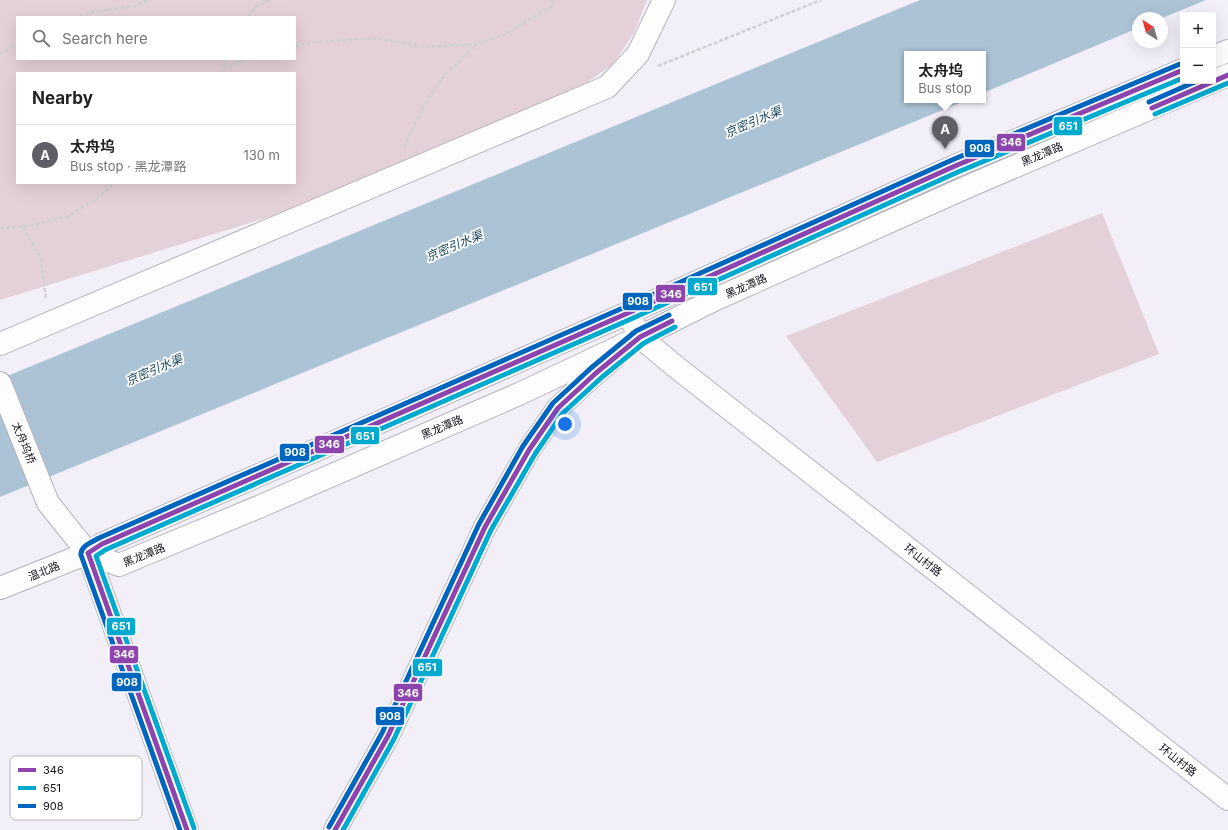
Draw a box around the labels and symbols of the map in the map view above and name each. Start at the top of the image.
north arrow [1132,12,1168,48]
water label: 京密引水渠 [722,102,785,140]
pin: A [932,116,958,149]
line badge: 651 [1053,116,1083,136]
text: 651 [1059,119,1078,133]
line badge: 346 [996,133,1026,152]
text: 346 [1000,135,1022,149]
line badge: 908 [964,139,995,158]
street label: 黑龙潭路 [1019,139,1065,169]
text: 908 [969,141,991,155]
water label: 京密引水渠 [423,226,486,264]
street label: 黑龙潭路 [723,271,769,301]
line badge: 651 [687,277,718,296]
text: 651 [694,280,713,294]
line badge: 346 [655,284,686,303]
text: 346 [660,287,682,301]
line badge: 908 [622,292,653,311]
text: 908 [627,294,649,308]
water label: 京密引水渠 [123,350,186,388]
street label: 黑龙潭路 [419,412,465,442]
your location [555,414,575,434]
street label: 太舟坞桥 [9,420,39,466]
line badge: 651 [350,426,380,445]
text: 651 [356,429,375,443]
line badge: 346 [314,435,345,454]
text: 346 [318,437,340,451]
line badge: 908 [279,443,310,462]
text: 908 [284,445,306,459]
street label: 黑龙潭路 [121,540,167,570]
street label: 环山村路 [901,541,945,579]
street label: 温北路 [26,558,62,584]
line badge: 651 [106,617,136,636]
text: 651 [112,619,131,633]
line badge: 346 [109,645,139,664]
text: 346 [113,647,135,661]
line badge: 651 [412,658,443,677]
text: 651 [418,660,437,674]
line badge: 908 [111,672,142,692]
text: 908 [116,675,138,689]
line badge: 346 [393,683,423,702]
text: 346 [397,686,419,700]
line badge: 908 [375,706,405,726]
text: 908 [379,709,401,723]
street label: 环山村路 [1156,741,1200,779]
legend [10,756,142,820]
text: 346 [43,763,64,777]
text: 651 [43,781,61,795]
text: 908 [43,799,64,813]

